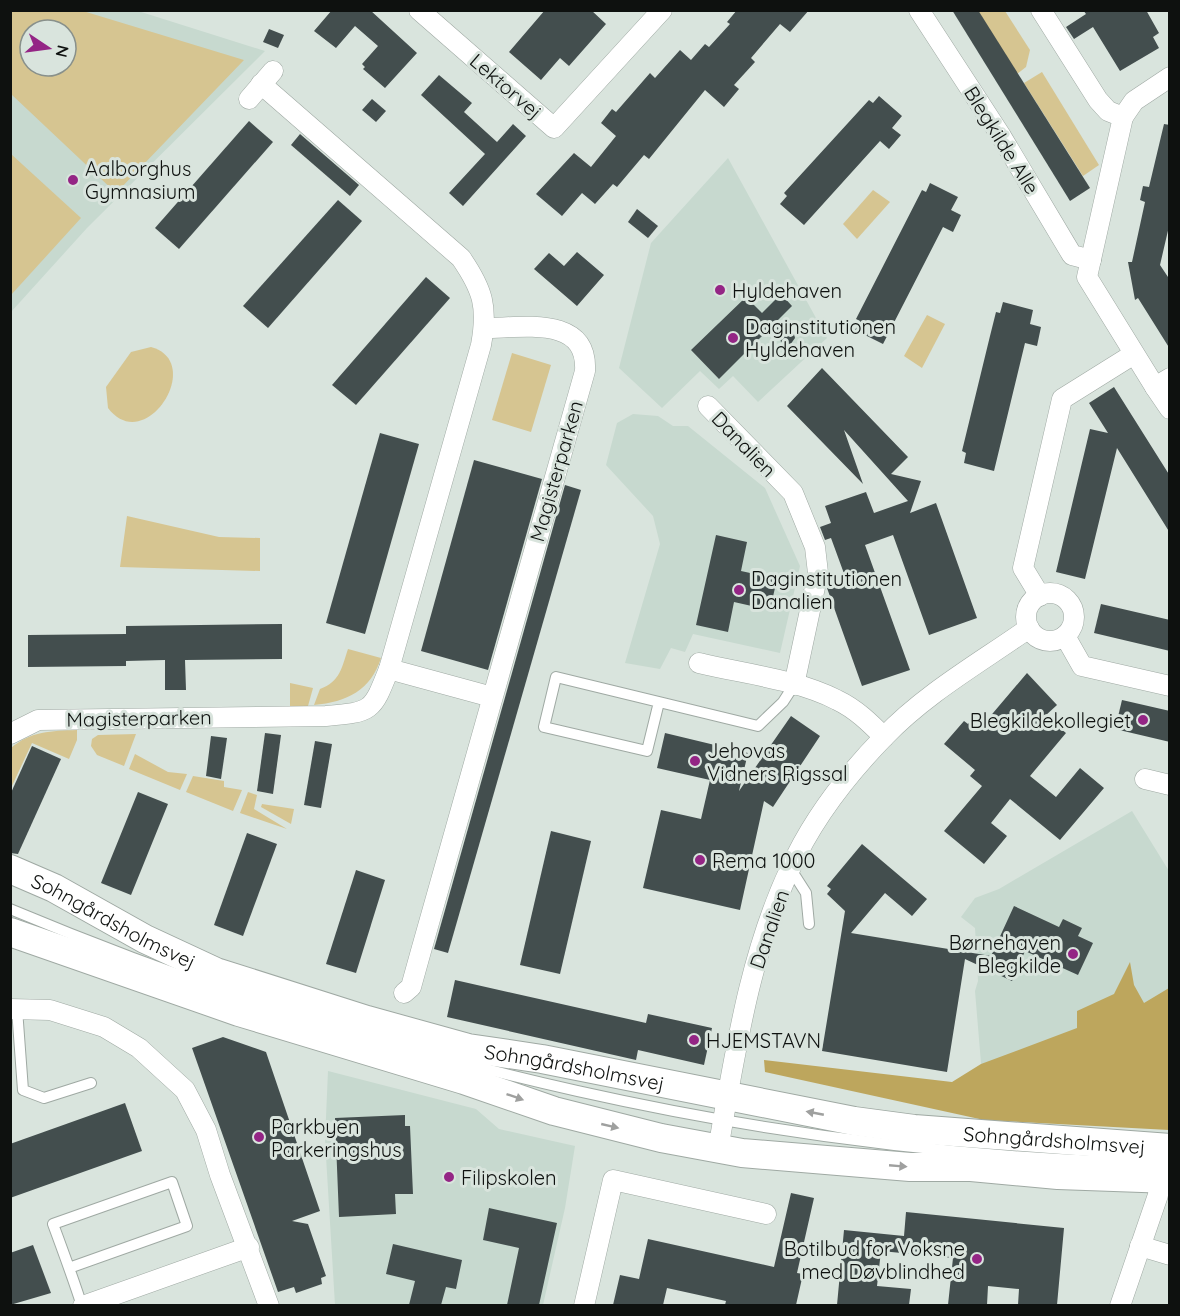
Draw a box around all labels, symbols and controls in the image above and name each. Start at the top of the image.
north arrow [18,18,78,78]
text: N [52,43,74,59]
street label: Lektorvej [465,48,547,124]
street label: Blegkilde Alle [959,81,1045,199]
place label: Aalborghus Gymnasium [85,156,195,204]
marker: Aalborghus Gymnasium [66,173,80,187]
place label: Hyldehaven [732,278,842,303]
marker: Hyldehaven [713,283,727,297]
place label: Daginstitutionen Hyldehaven [745,314,896,362]
marker: Daginstitutionen Hyldehaven [726,331,740,345]
street label: Magisterparken [524,398,588,544]
street label: Danalien [707,406,781,482]
place label: Daginstitutionen Danalien [751,566,902,614]
marker: Daginstitutionen Danalien [732,583,746,597]
street label: Magisterparken [66,704,212,732]
place label: Blegkildekollegiet [970,708,1131,733]
marker: Blegkildekollegiet [1136,713,1150,727]
place label: Jehovas Vidners Rigssal [707,738,848,786]
marker: Jehovas Vidners Rigssal [688,754,702,768]
place label: Rema 1000 [712,848,816,873]
marker: Rema 1000 [693,853,707,867]
street label: Sohngårdsholmsvej [28,867,200,974]
street label: Danalien [744,886,794,972]
place label: Børnehaven Blegkilde [949,930,1061,978]
marker: Børnehaven Blegkilde [1066,947,1080,961]
place label: HJEMSTAVN [706,1028,821,1053]
marker: HJEMSTAVN [687,1033,701,1047]
street label: Sohngårdsholmsvej [483,1038,667,1096]
one-way arrow [506,1093,524,1103]
one-way arrow [805,1108,824,1117]
place label: Parkbyen Parkeringshus [271,1114,402,1162]
street label: Sohngårdsholmsvej [962,1120,1146,1159]
one-way arrow [601,1122,619,1132]
marker: Parkbyen Parkeringshus [252,1130,266,1144]
one-way arrow [888,1161,907,1171]
place label: Filipskolen [461,1165,557,1190]
marker: Filipskolen [442,1170,456,1184]
place label: Botilbud for Voksne med Døvblindhed [784,1236,965,1284]
marker: Botilbud for Voksne med Døvblindhed [970,1252,984,1266]

